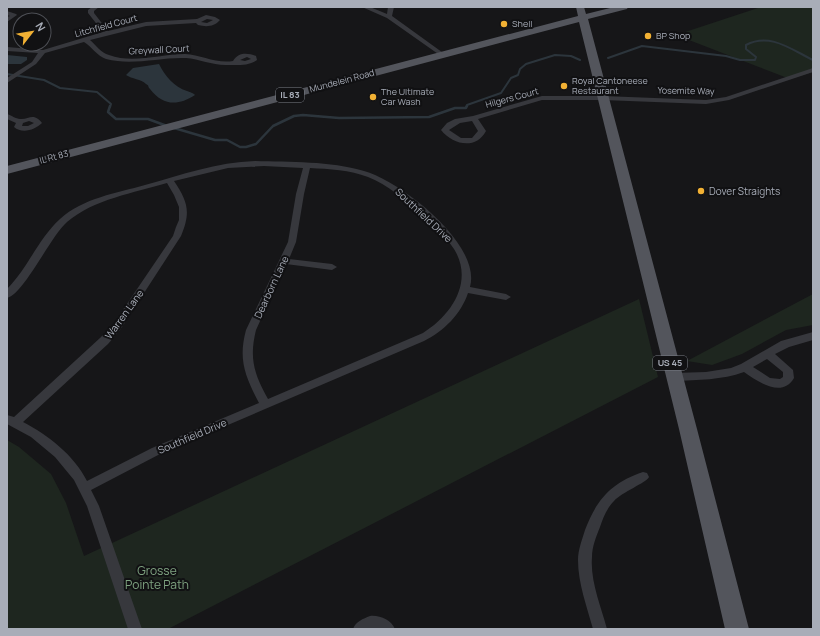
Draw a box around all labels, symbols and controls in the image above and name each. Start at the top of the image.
street label: Litchfield Court [73,11,139,40]
north arrow [12,12,52,52]
place label: Shell [512,17,532,30]
text: N [33,19,50,34]
marker: Shell [499,19,509,29]
place label: BP Shop [656,29,690,42]
marker: BP Shop [643,31,653,41]
street label: Greywall Court [128,41,190,58]
street label: Mundelein Road [308,66,376,95]
place label: Royal Cantoneese Restaurant [572,74,648,97]
marker: Royal Cantoneese Restaurant [559,81,569,91]
street label: Hilgers Court [484,84,540,111]
street label: Yosemite Way [657,84,715,98]
place label: The Ultimate Car Wash [381,85,434,108]
road number: IL 83 [276,88,304,102]
marker: The Ultimate Car Wash [368,92,378,102]
street label: IL Rt 83 [38,146,70,167]
place label: Dover Straights [709,184,780,198]
street label: Southfield Drive [392,185,456,245]
marker: Dover Straights [696,186,706,196]
street label: Dearborn Lane [250,253,292,321]
street label: Warren Lane [101,286,147,341]
road number: US 45 [653,356,687,370]
street label: Southfield Drive [155,415,229,457]
park label: Grosse Pointe Path [125,562,189,593]

